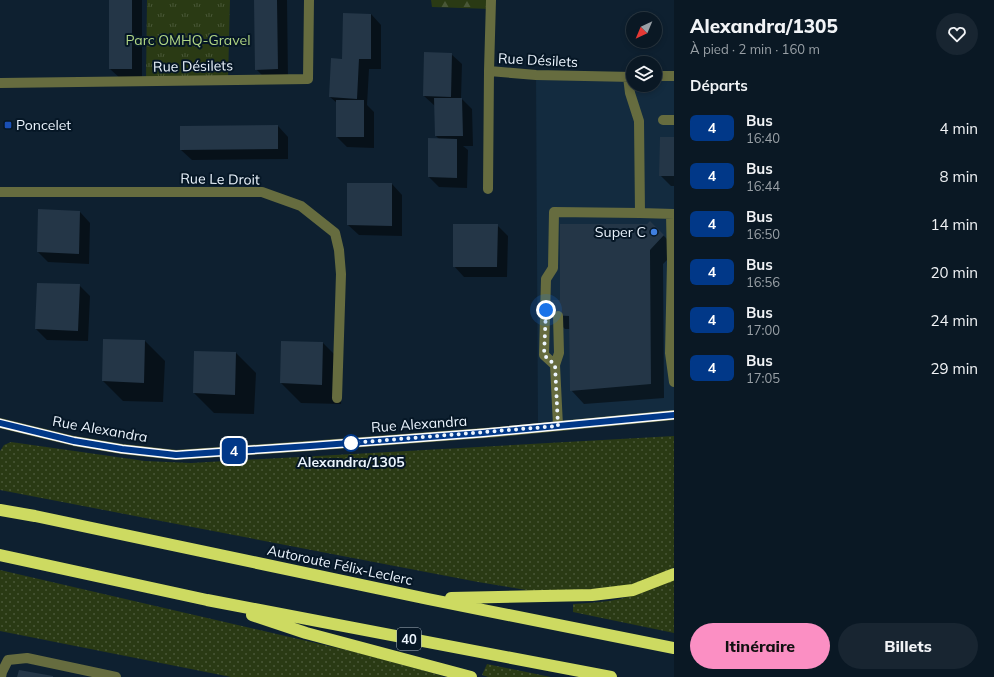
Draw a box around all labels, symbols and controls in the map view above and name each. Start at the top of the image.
north arrow [626,12,662,48]
map controls [626,12,662,92]
button: heart [936,13,978,55]
text: Alexandra/1305 [690,14,838,38]
park label: Parc OMHQ-Gravel [126,31,250,49]
text: À pied · 2 min · 160 m [690,41,820,57]
street label: Rue Désilets [497,49,579,71]
street label: Rue Désilets [153,56,233,76]
button: layers [626,56,662,92]
text: Départs [690,76,748,95]
text: Bus [746,111,773,130]
place label: Poncelet [16,116,71,134]
text: 4 [708,119,716,137]
text: 4 min [940,119,978,138]
marker: Poncelet [3,120,13,130]
text: 16:40 [746,130,780,146]
text: Bus [746,159,773,178]
text: 4 [708,167,716,185]
text: 8 min [940,167,978,186]
street label: Rue Le Droit [180,169,260,189]
text: 16:44 [746,178,780,194]
text: Bus [746,207,773,226]
text: 4 [708,215,716,233]
text: 14 min [931,215,978,234]
place label: Super C [595,223,646,241]
text: 16:50 [746,226,780,242]
marker: Super C [649,227,659,237]
text: Bus [746,255,773,274]
text: 4 [708,263,716,281]
text: 20 min [931,263,978,282]
text: 16:56 [746,274,780,290]
your location [536,300,556,320]
text: Bus [746,303,773,322]
text: 4 [708,311,716,329]
text: 24 min [931,311,978,330]
text: 17:00 [746,322,780,338]
text: Bus [746,351,773,370]
text: 4 [708,359,716,377]
text: 29 min [931,359,978,378]
text: 17:05 [746,370,780,386]
street label: Rue Alexandra [51,412,149,446]
street label: Rue Alexandra [370,412,468,436]
marker: Alexandra/1305 [342,434,360,452]
line badge: 4 [221,438,247,464]
text: 4 [230,442,238,460]
place label: Alexandra/1305 [297,453,405,471]
street label: Autoroute Félix-Leclerc [266,541,414,589]
button: Itinéraire [690,623,830,669]
button: Billets [838,623,978,669]
road number: 40 [397,628,421,650]

